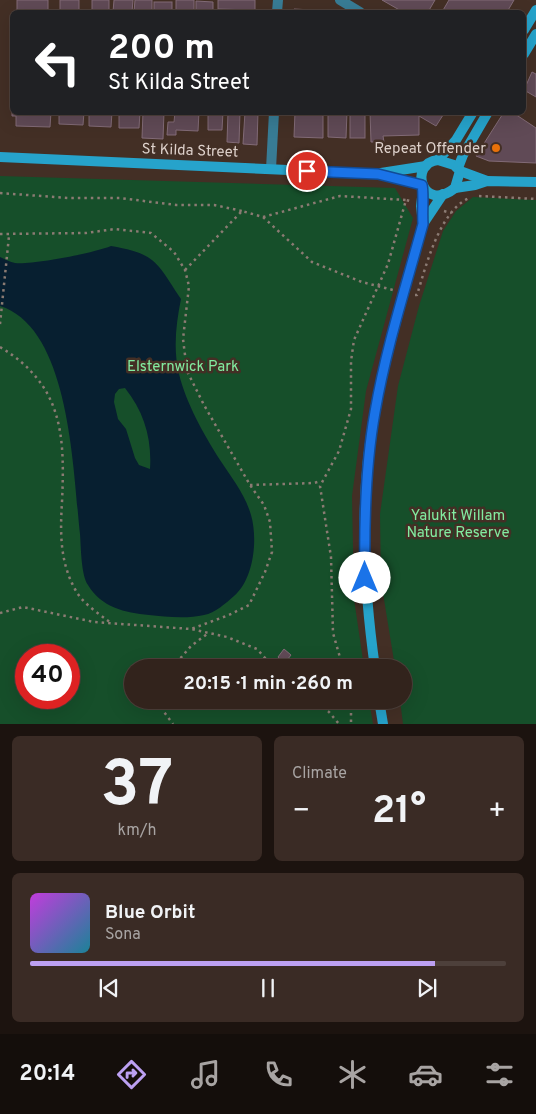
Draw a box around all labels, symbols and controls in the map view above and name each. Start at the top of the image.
text: 200 m [108,27,215,71]
icon: left [25,30,90,95]
text: St Kilda Street [108,70,250,97]
street label: St Kilda Street [141,140,239,163]
place label: Repeat Offender [374,140,486,159]
marker: Repeat Offender [490,142,502,154]
pin [286,150,328,192]
icon: arrive [293,157,321,185]
park label: Elsternwick Park [127,358,239,377]
park label: Yalukit Willam Nature Reserve [406,507,510,543]
position arrow [338,551,390,603]
speed limit sign: 40 [15,644,80,709]
text: 20:15 · 1 min · 260 m [183,672,353,696]
text: 37 [101,747,173,829]
text: Climate [292,764,347,784]
text: 21° [372,788,426,837]
text: − [292,794,310,830]
text: + [488,794,506,830]
text: km/h [118,821,156,841]
text: Blue Orbit [105,901,195,925]
text: Sona [105,925,141,945]
icon: previous [95,974,123,1002]
icon: pause [254,974,282,1002]
icon: next [413,974,441,1002]
icon: directions [114,1057,149,1092]
icon: music [188,1057,223,1092]
icon: phone [261,1057,296,1092]
icon: climate [335,1057,370,1092]
icon: car [408,1057,443,1092]
icon: filters [482,1057,517,1092]
text: 20:14 [19,1061,76,1088]

